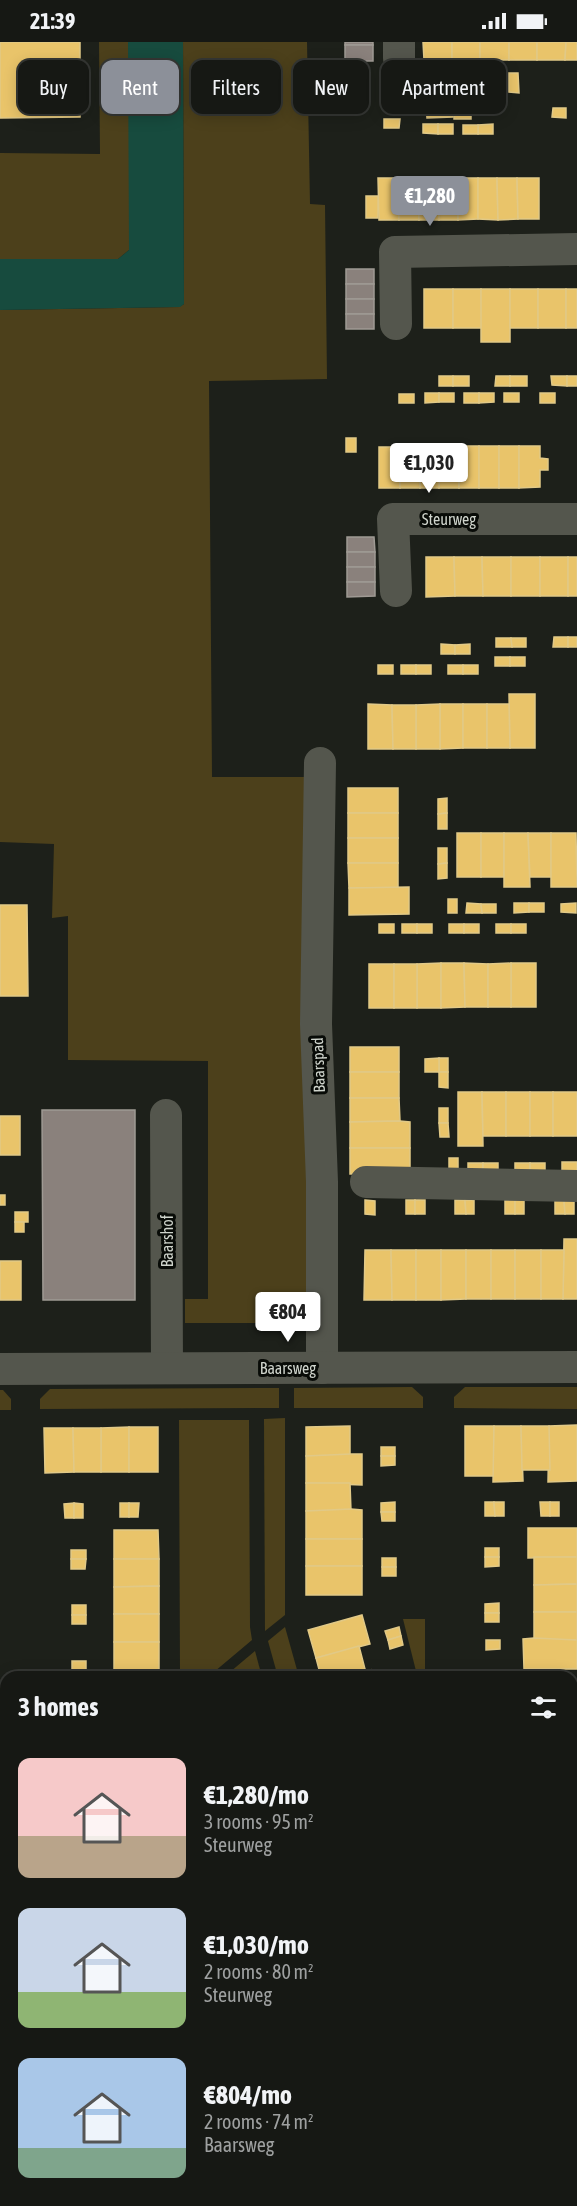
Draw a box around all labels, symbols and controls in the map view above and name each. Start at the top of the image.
text: 21:39 [30,8,75,34]
chip: Buy [18,60,89,114]
chip: Rent [101,60,179,114]
chip: Filters [191,60,281,114]
chip: New [293,60,369,114]
chip: Apartment [381,60,506,114]
pin: €1,280 [381,176,479,227]
text: €1,280 [405,184,455,207]
pin: €1,030 [380,443,478,494]
text: €1,030 [404,451,454,474]
street label: Steurweg [422,510,476,529]
street label: Baarspad [308,1037,329,1093]
street label: Baarshof [158,1214,176,1267]
pin: €804 [252,1292,324,1343]
text: €804 [269,1300,307,1323]
street label: Baarsweg [260,1359,316,1378]
icon: filters [527,1691,560,1724]
text: 3 homes [18,1692,98,1722]
text: €1,280/mo [204,1780,309,1810]
icon: home [66,1782,138,1854]
text: 3 rooms · 95 m² [204,1810,314,1833]
text: Steurweg [204,1833,272,1856]
text: €1,030/mo [204,1930,309,1960]
icon: home [66,1932,138,2004]
text: 2 rooms · 80 m² [204,1960,314,1983]
text: Steurweg [204,1983,272,2006]
text: €804/mo [204,2080,292,2110]
icon: home [66,2082,138,2154]
text: 2 rooms · 74 m² [204,2110,314,2133]
text: Baarsweg [204,2133,274,2156]

